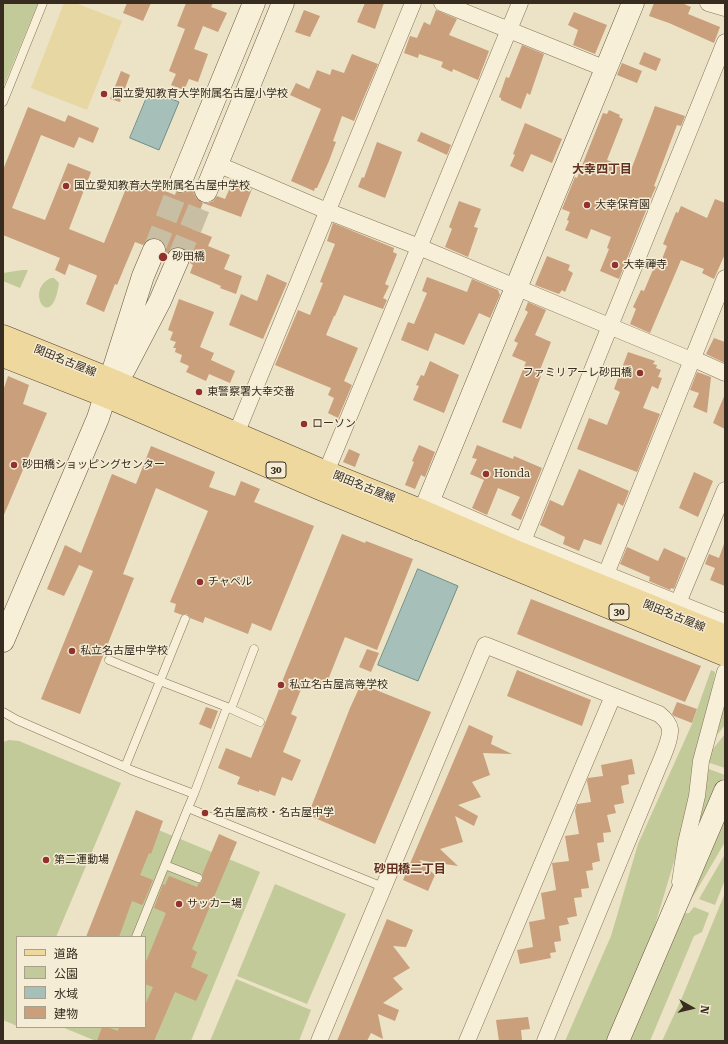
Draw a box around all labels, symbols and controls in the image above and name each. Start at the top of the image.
place label: 国立愛知教育大学附属名古屋小学校 [112,87,288,101]
marker: 国立愛知教育大学附属名古屋小学校 [99,89,109,99]
district label: 大幸四丁目 [572,162,632,176]
place label: 国立愛知教育大学附属名古屋中学校 [74,179,250,193]
marker: 国立愛知教育大学附属名古屋中学校 [61,181,71,191]
place label: 大幸保育園 [595,198,650,212]
marker: 大幸保育園 [582,200,592,210]
place label: 砂田橋 [172,250,205,264]
marker: 砂田橋 [157,251,169,263]
place label: 大幸禪寺 [623,258,667,272]
marker: 大幸禪寺 [610,260,620,270]
street label: 関田名古屋線 [32,343,98,379]
place label: ファミリアーレ砂田橋 [523,366,632,380]
marker: ファミリアーレ砂田橋 [635,368,645,378]
place label: 東警察署大幸交番 [207,385,295,399]
marker: 東警察署大幸交番 [194,387,204,397]
place label: ローソン [312,417,356,431]
marker: ローソン [299,419,309,429]
place label: 砂田橋ショッピングセンター [22,458,165,472]
marker: 砂田橋ショッピングセンター [9,460,19,470]
road number: 30 [266,462,286,478]
place label: Honda [494,467,530,481]
street label: 関田名古屋線 [331,469,397,505]
marker: Honda [481,469,491,479]
place label: チャペル [208,575,252,589]
marker: チャペル [195,577,205,587]
street label: 関田名古屋線 [641,598,707,634]
road number: 30 [609,604,629,620]
place label: 私立名古屋中学校 [80,644,168,658]
marker: 私立名古屋中学校 [67,646,77,656]
place label: 私立名古屋高等学校 [289,678,388,692]
marker: 私立名古屋高等学校 [276,680,286,690]
place label: 名古屋高校・名古屋中学 [213,806,334,820]
marker: 名古屋高校・名古屋中学 [200,808,210,818]
place label: 第二運動場 [54,853,109,867]
marker: 第二運動場 [41,855,51,865]
district label: 砂田橋二丁目 [374,862,446,876]
place label: サッカー場 [187,897,242,911]
marker: サッカー場 [174,899,184,909]
legend [16,936,146,1028]
text: 道路 [54,947,78,961]
text: 公園 [54,967,78,981]
text: 水域 [54,987,78,1001]
north arrow [672,988,712,1028]
text: N [697,1005,711,1015]
text: 建物 [54,1007,78,1021]

